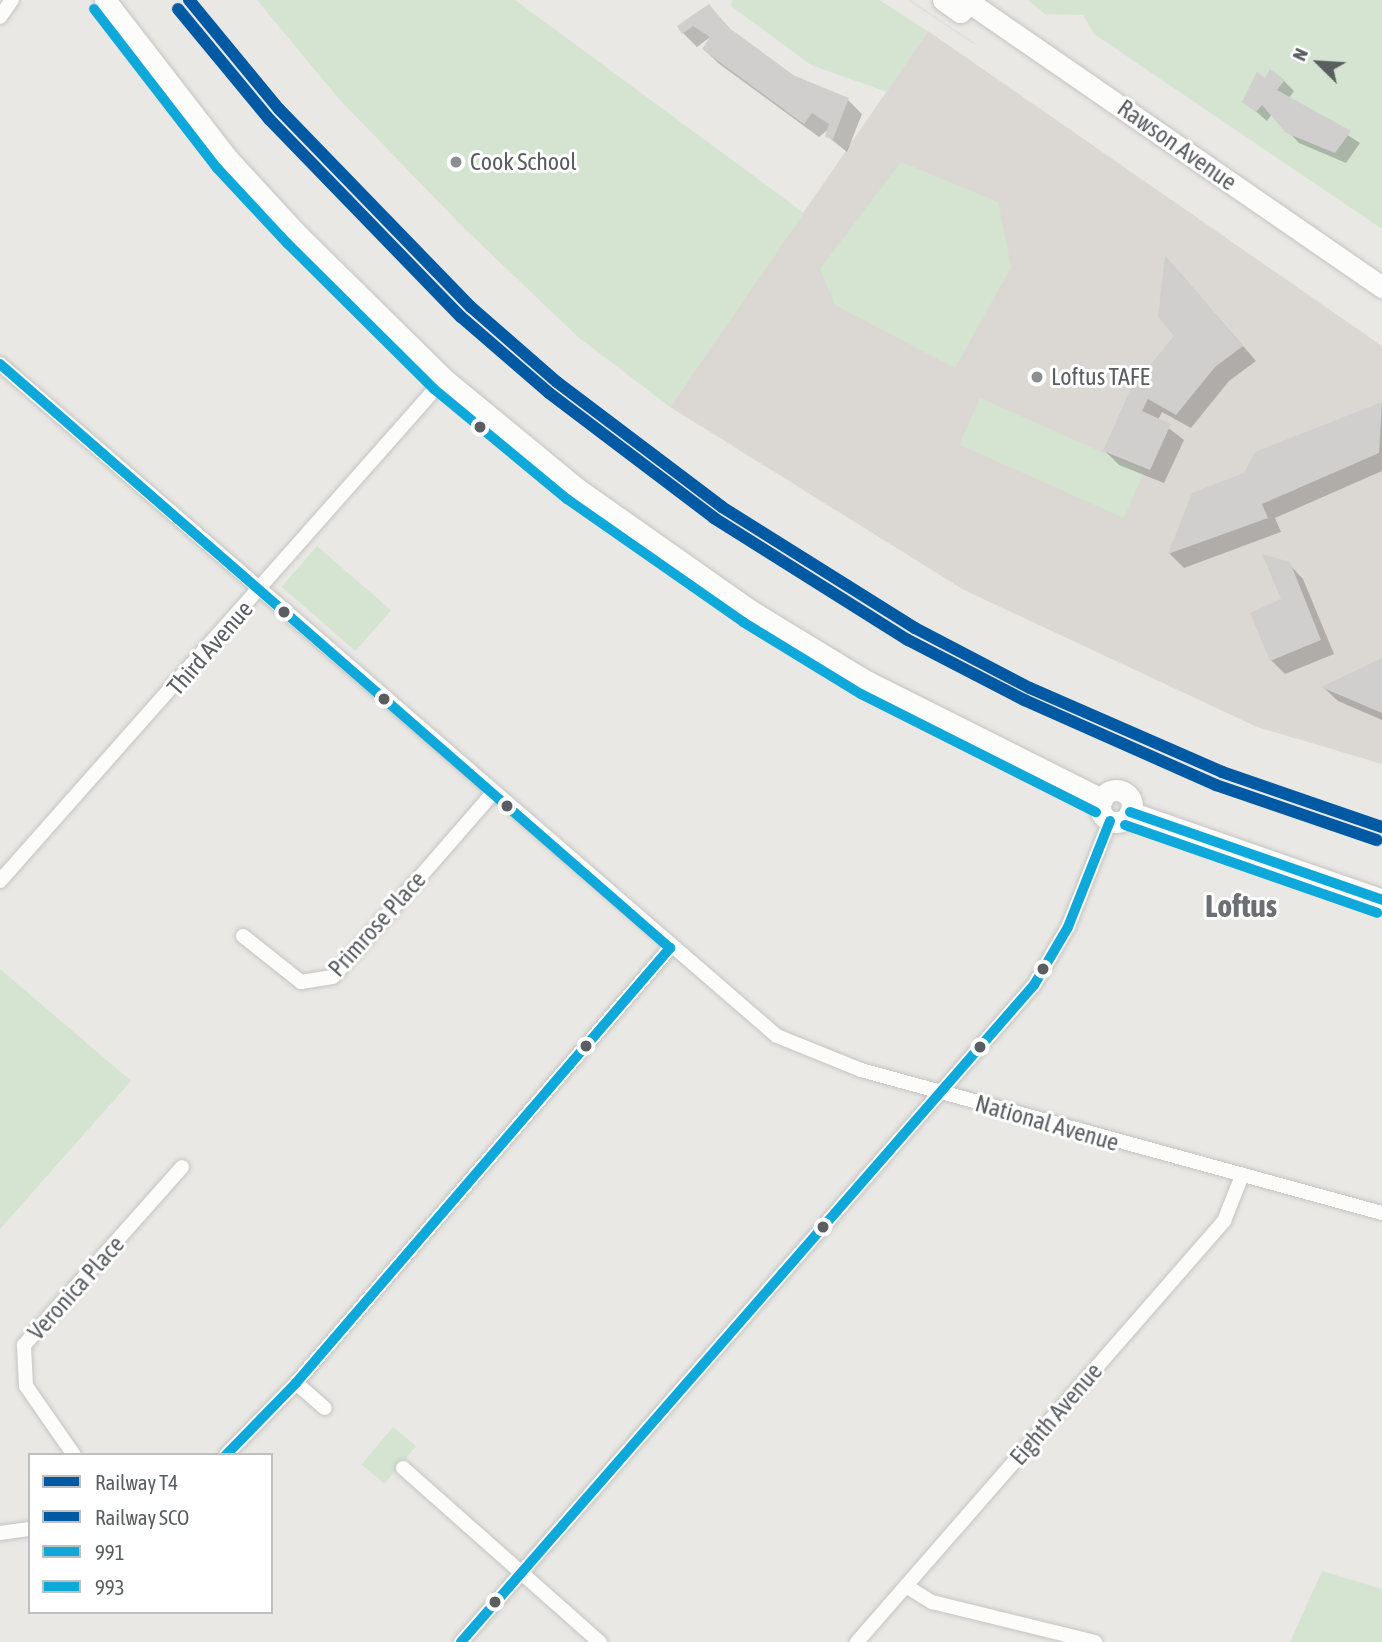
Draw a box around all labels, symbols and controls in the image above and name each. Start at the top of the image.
north arrow [1284,28,1354,98]
text: N [1287,45,1312,64]
street label: Rawson Avenue [1112,93,1242,197]
place label: Cook School [470,148,577,176]
marker: Cook School [448,154,464,170]
place label: Loftus TAFE [1051,363,1150,391]
marker: Loftus TAFE [1029,369,1045,385]
unlabelled marker [473,420,487,434]
street label: Third Avenue [161,595,259,701]
unlabelled marker [277,605,291,619]
unlabelled marker [377,692,391,706]
unlabelled marker [500,799,514,813]
street label: Primrose Place [322,865,432,983]
district label: Loftus [1205,887,1277,925]
unlabelled marker [1036,962,1050,976]
unlabelled marker [579,1039,593,1053]
unlabelled marker [973,1040,987,1054]
street label: National Avenue [972,1089,1122,1157]
unlabelled marker [816,1220,830,1234]
street label: Veronica Place [22,1230,130,1346]
street label: Eighth Avenue [1004,1357,1108,1471]
legend [28,1453,273,1614]
text: Railway T4 [95,1470,178,1494]
text: Railway SCO [95,1505,189,1529]
text: 991 [95,1540,125,1564]
text: 993 [95,1575,125,1599]
unlabelled marker [488,1595,502,1609]

